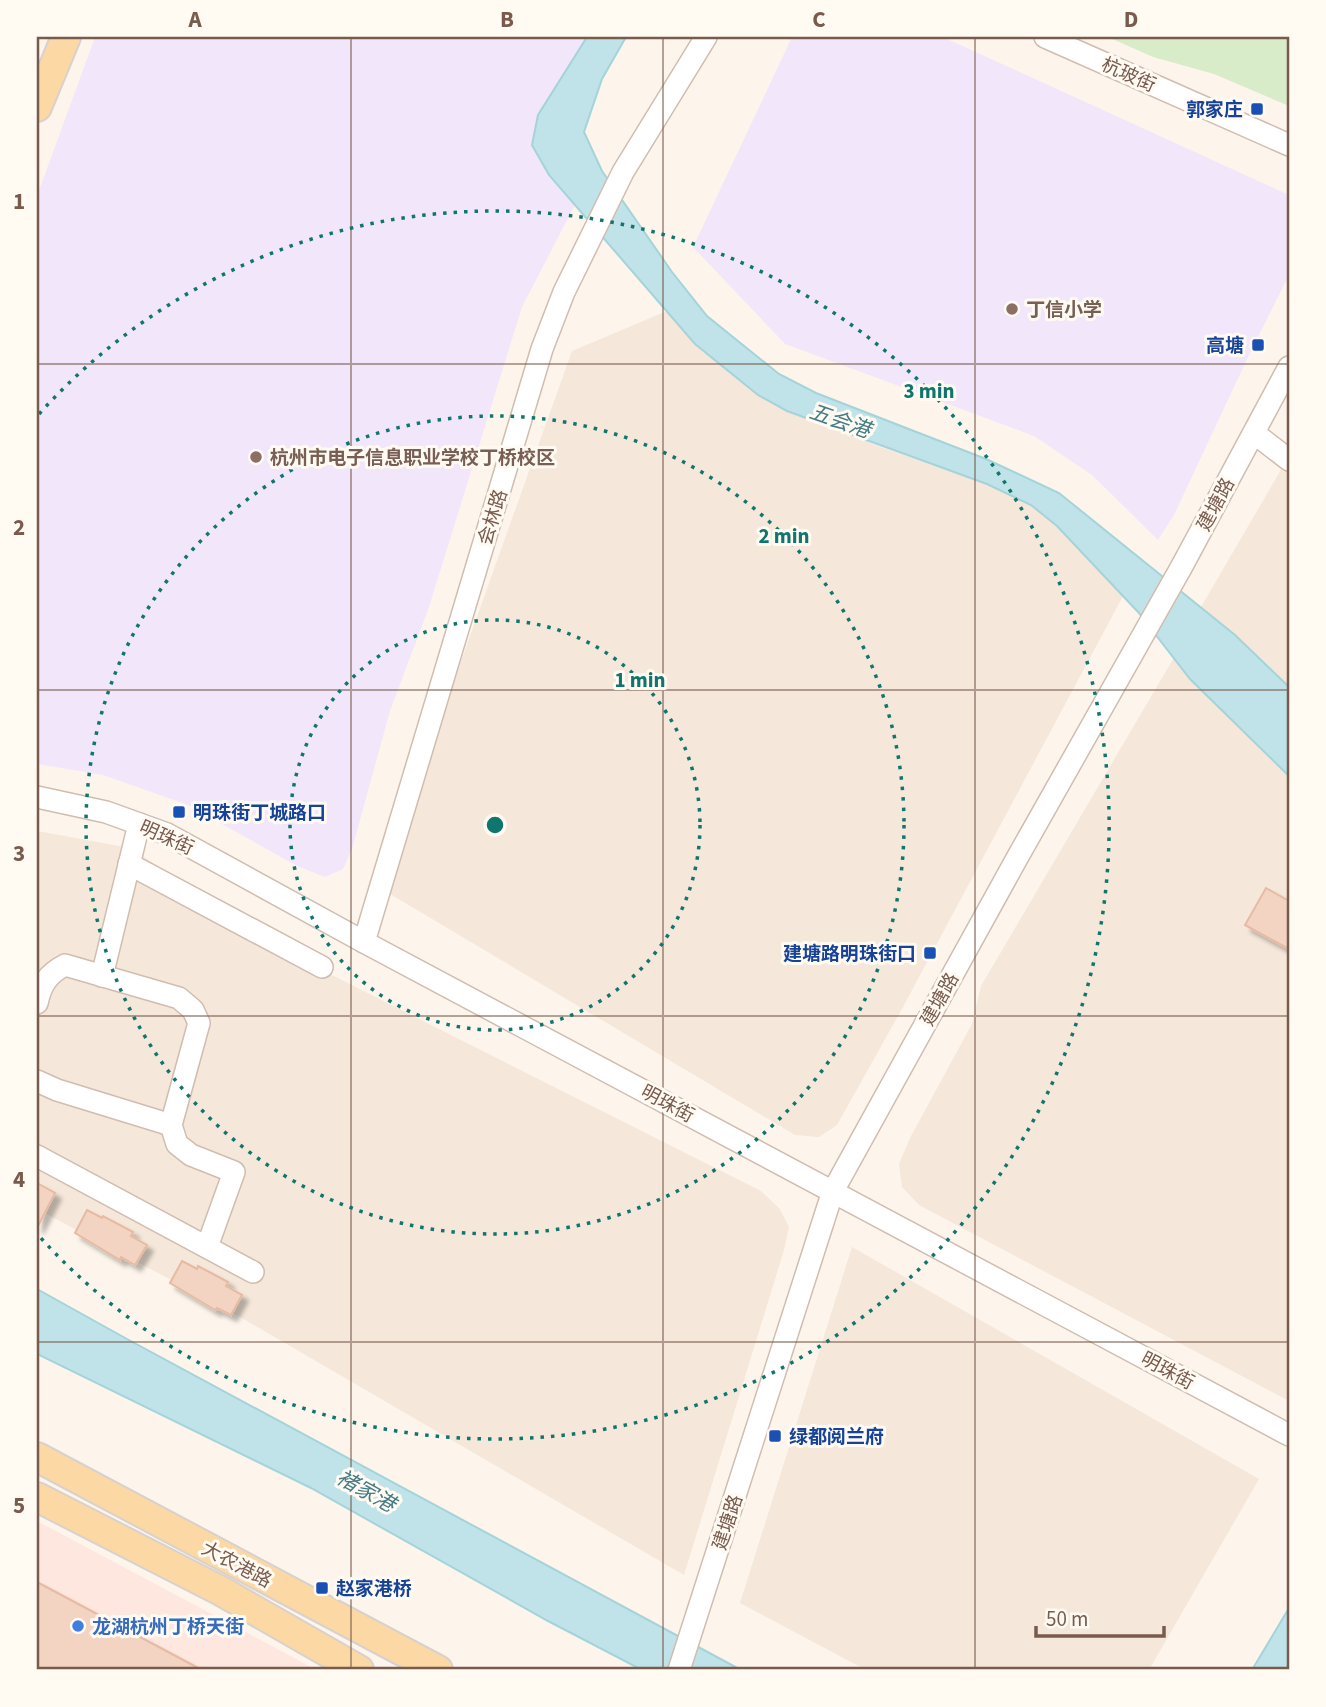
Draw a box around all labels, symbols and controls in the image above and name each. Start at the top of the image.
text: A [187,3,202,36]
text: B [500,3,514,36]
text: C [812,3,826,36]
text: D [1124,3,1138,36]
street label: 杭玻街 [1097,51,1160,99]
place label: 郭家庄 [1186,97,1243,124]
marker: 郭家庄 [1249,101,1265,117]
text: 1 [13,185,25,218]
place label: 丁信小学 [1026,297,1102,324]
marker: 丁信小学 [1004,301,1020,317]
place label: 高塘 [1206,333,1244,360]
marker: 高塘 [1250,337,1266,353]
text: 3 min [903,376,955,406]
water label: 五会港 [805,397,878,446]
place label: 杭州市电子信息职业学校丁桥校区 [270,445,555,472]
marker: 杭州市电子信息职业学校丁桥校区 [248,449,264,465]
street label: 建塘路 [1191,473,1242,536]
street label: 会林路 [472,486,515,549]
text: 2 [13,511,25,544]
text: 2 min [758,521,810,551]
text: 1 min [614,665,666,695]
place label: 明珠街丁城路口 [193,800,326,827]
marker: 明珠街丁城路口 [171,804,187,820]
centre of rings [483,813,507,837]
street label: 明珠街 [135,814,198,862]
text: 3 [13,837,25,870]
place label: 建塘路明珠街口 [783,941,916,968]
marker: 建塘路明珠街口 [922,945,938,961]
street label: 建塘路 [915,968,966,1031]
street label: 明珠街 [636,1079,699,1130]
text: 4 [13,1163,25,1196]
street label: 明珠街 [1136,1346,1199,1397]
place label: 绿都阅兰府 [789,1424,884,1451]
marker: 绿都阅兰府 [767,1428,783,1444]
water label: 褚家港 [331,1463,403,1521]
text: 5 [13,1489,25,1522]
street label: 建塘路 [707,1491,750,1554]
street label: 大农港路 [196,1536,276,1595]
place label: 赵家港桥 [336,1576,412,1603]
marker: 赵家港桥 [314,1580,330,1596]
scale bar [1036,1595,1163,1639]
text: 50 m [1046,1604,1088,1634]
place label: 龙湖杭州丁桥天街 [92,1614,244,1641]
marker: 龙湖杭州丁桥天街 [70,1618,86,1634]

